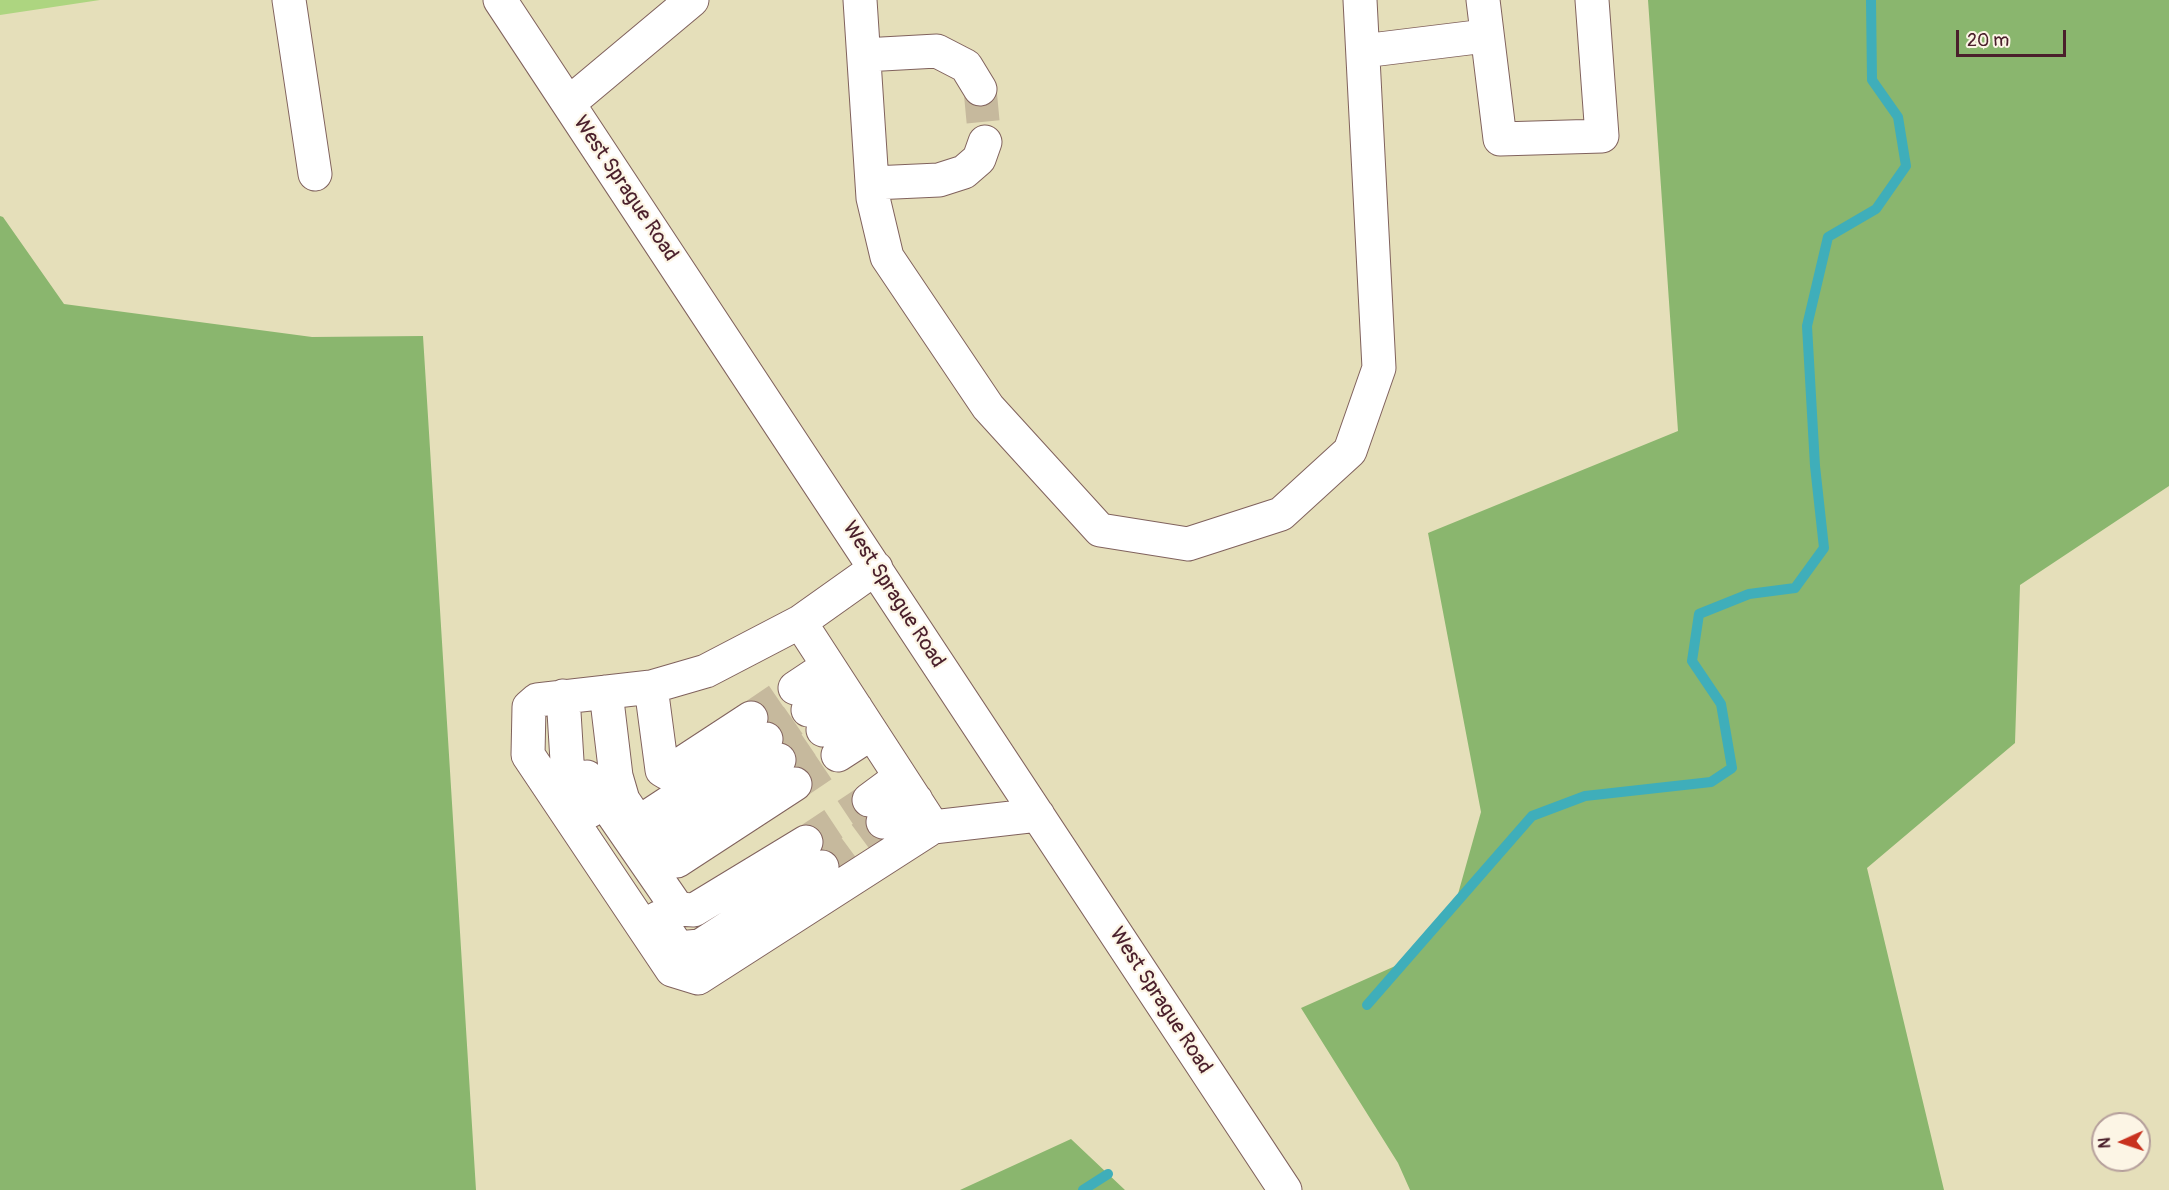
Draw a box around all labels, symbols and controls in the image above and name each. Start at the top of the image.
scale bar [1959,18,2068,56]
text: 20 m [1967,29,2009,52]
street label: West Sprague Road [567,112,683,266]
street label: West Sprague Road [836,517,950,673]
street label: West Sprague Road [1103,923,1217,1079]
north arrow [2091,1112,2151,1172]
text: N [2095,1137,2115,1149]

